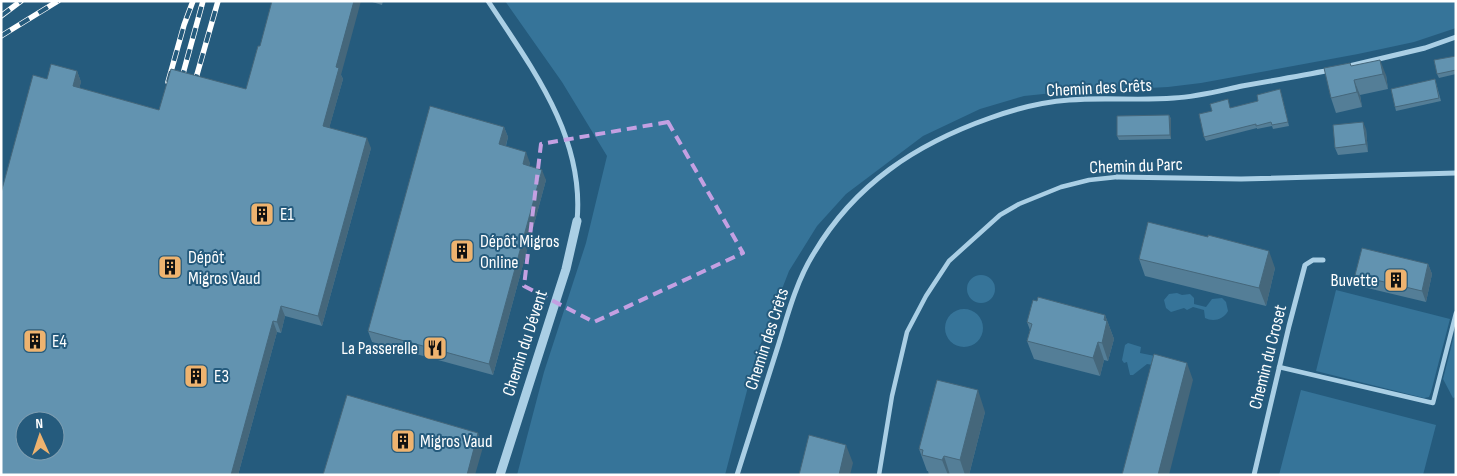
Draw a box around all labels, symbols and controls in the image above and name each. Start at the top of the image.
street label: Chemin des Crêts [1046,75,1152,101]
street label: Chemin du Parc [1089,154,1183,178]
building icon: E1 [249,201,275,227]
place label: E1 [280,204,294,225]
place label: Dépôt Migros Online [480,231,559,273]
building icon: Dépôt Migros Online [449,238,475,264]
place label: Dépôt Migros Vaud [188,247,260,289]
building icon: Dépôt Migros Vaud [157,254,183,280]
building icon: Buvette [1383,267,1409,293]
place label: Buvette [1330,270,1378,291]
street label: Chemin des Crêts [741,285,793,393]
street label: Chemin du Dévent [498,287,552,399]
street label: Chemin du Croset [1245,302,1291,412]
building icon: E4 [22,328,48,354]
place label: E4 [52,331,67,352]
restaurant icon: La Passerelle [422,335,448,361]
place label: La Passerelle [341,338,418,359]
building icon: E3 [183,363,209,389]
place label: E3 [214,366,229,387]
north arrow [15,411,65,461]
text: N [35,415,44,432]
building icon: Migros Vaud [390,428,416,454]
place label: Migros Vaud [420,431,492,452]

